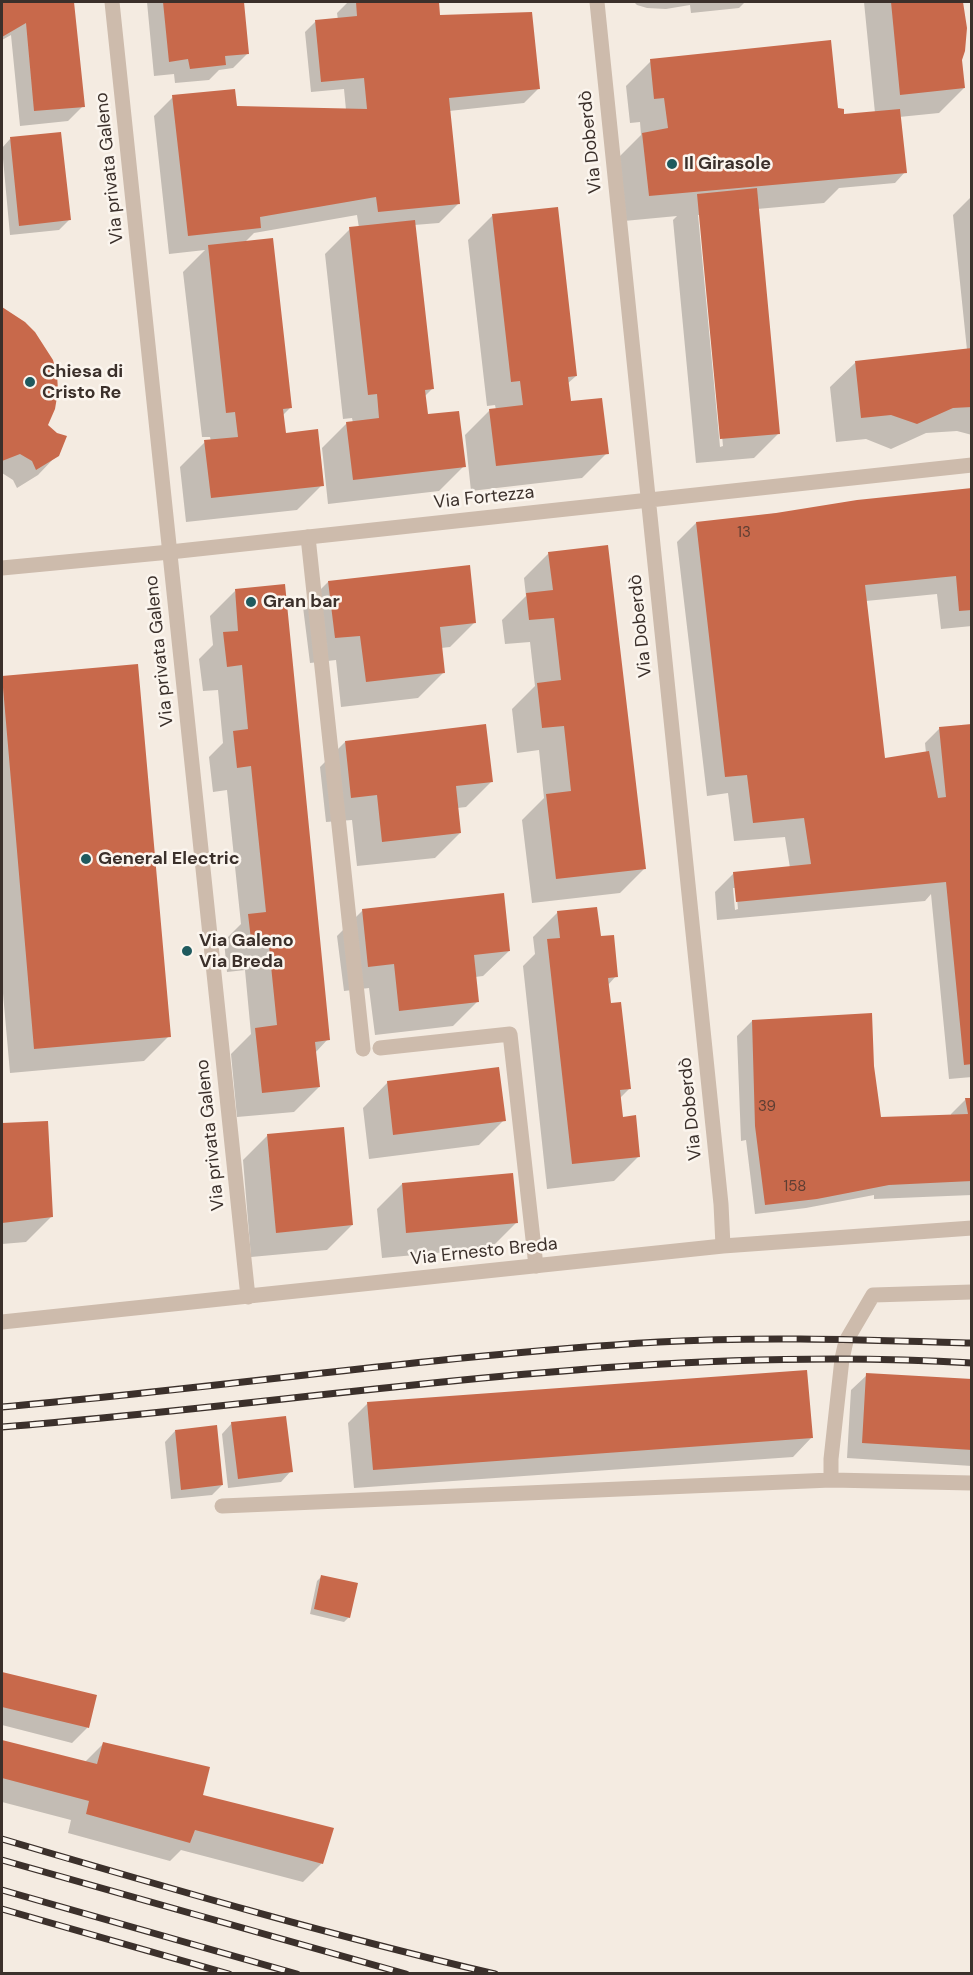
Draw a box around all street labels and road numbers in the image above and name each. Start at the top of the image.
street label: Via Doberdò [575,89,607,195]
street label: Via privata Galeno [91,91,129,245]
street label: Via Fortezza [433,482,535,514]
street label: Via Doberdò [625,573,657,679]
street label: Via privata Galeno [141,574,179,728]
street label: Via Doberdò [675,1056,707,1162]
street label: Via privata Galeno [192,1058,230,1212]
street label: Via Ernesto Breda [409,1234,559,1270]

